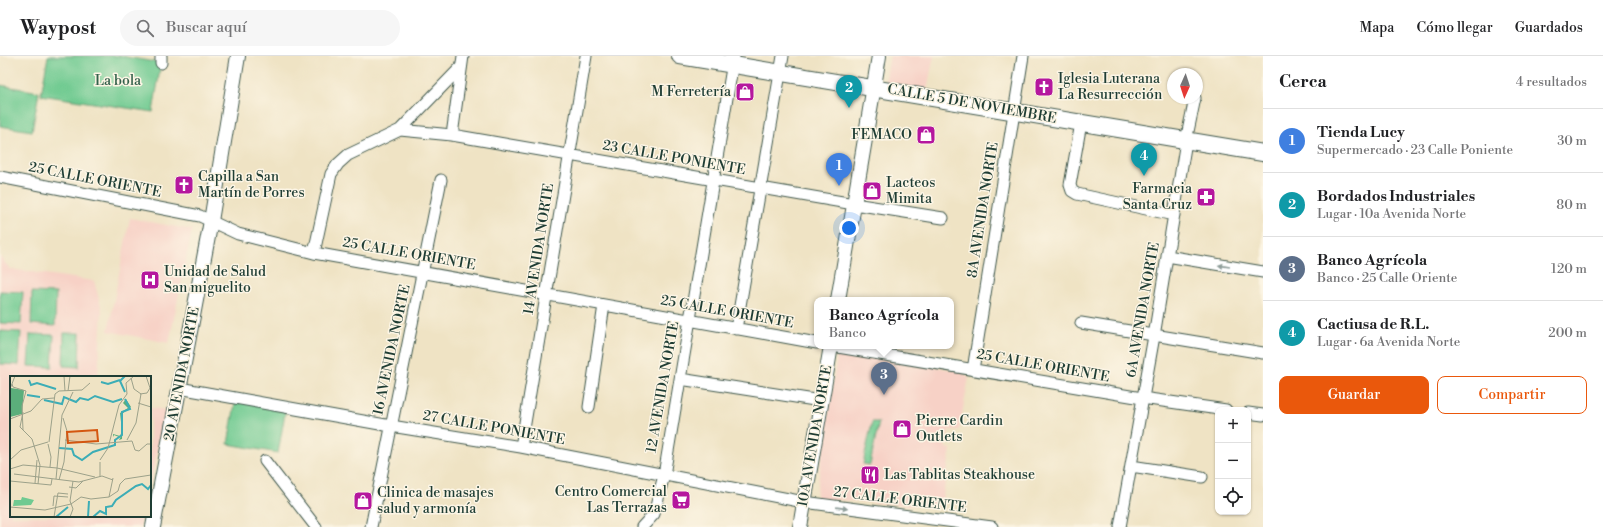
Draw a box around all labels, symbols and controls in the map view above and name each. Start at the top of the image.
search box [120,10,400,46]
text: Waypost [20,16,96,40]
icon: search [134,17,156,39]
text: Buscar aquí [166,18,247,37]
text: Mapa [1360,19,1394,37]
text: Cómo llegar [1416,19,1493,37]
text: Guardados [1515,19,1583,37]
north arrow [1167,68,1203,104]
place label: Iglesia Luterana La Resurrección [1058,70,1163,104]
text: Cerca [1279,71,1327,93]
park label: La bola [95,72,142,90]
text: 4 resultados [1516,74,1587,90]
pin: 2 [836,75,862,108]
church icon: Iglesia Luterana La Resurrección [1033,76,1055,98]
street label: CALLE 5 DE NOVIEMBRE [886,80,1058,128]
shop icon: M Ferretería [734,81,756,103]
place label: M Ferretería [651,83,732,101]
text: Tienda Lucy [1317,123,1405,142]
shop icon: FEMACO [915,124,937,146]
place label: FEMACO [851,126,912,144]
text: 1 [1289,133,1295,149]
text: 30 m [1557,133,1587,149]
street label: 23 CALLE PONIENTE [601,137,747,179]
street label: 8A AVENIDA NORTE [963,141,1003,279]
text: Supermercado · 23 Calle Poniente [1317,142,1513,158]
pin: 4 [1131,143,1157,176]
pin: 1 [826,153,852,186]
street label: 25 CALLE ORIENTE [27,158,163,202]
place label: Capilla a San Martín de Porres [198,168,305,202]
church icon: Capilla a San Martín de Porres [173,174,195,196]
place label: Lacteos Mimita [886,174,935,208]
shop icon: Lacteos Mimita [861,180,883,202]
place label: Farmacia Santa Cruz [1123,180,1193,214]
street label: 14 AVENIDA NORTE [520,182,558,316]
pharmacy icon: Farmacia Santa Cruz [1195,186,1217,208]
text: Bordados Industriales [1317,187,1475,206]
text: 2 [1288,197,1296,213]
text: 80 m [1556,197,1587,213]
text: Lugar · 10a Avenida Norte [1317,206,1466,222]
your location [839,218,859,238]
street label: 25 CALLE ORIENTE [341,233,477,275]
street label: 6A AVENIDA NORTE [1122,241,1164,379]
text: Banco Agrícola [1317,251,1427,270]
text: 3 [1288,261,1296,277]
text: 120 m [1551,261,1587,277]
one-way arrow [1218,262,1231,268]
place label: Unidad de Salud San miguelito [164,263,266,297]
hospital icon: Unidad de Salud San miguelito [139,269,161,291]
text: Banco · 25 Calle Oriente [1317,270,1457,286]
street label: 16 AVENIDA NORTE [369,283,415,417]
street label: 25 CALLE ORIENTE [659,291,795,333]
popup [814,297,954,349]
street label: 20 AVENIDA NORTE [160,305,204,443]
text: Banco Agrícola [829,306,939,325]
text: Cactiusa de R.L. [1317,315,1429,334]
street label: 12 AVENIDA NORTE [643,320,683,454]
text: Banco [829,325,866,341]
text: 4 [1288,325,1296,341]
text: 200 m [1548,325,1587,341]
text: Lugar · 6a Avenida Norte [1317,334,1460,350]
street label: 25 CALLE ORIENTE [975,345,1111,387]
pin: 3 [871,362,897,395]
street label: 10A AVENIDA NORTE [794,364,836,508]
inset map [10,376,151,517]
button: Guardar [1279,376,1429,414]
button: Compartir [1437,376,1587,414]
street label: 27 CALLE PONIENTE [421,407,567,449]
map controls [1215,407,1251,515]
button: + [1215,407,1251,443]
place label: Pierre Cardin Outlets [916,412,1004,446]
shop icon: Pierre Cardin Outlets [891,418,913,440]
button: − [1215,443,1251,479]
restaurant icon: Las Tablitas Steakhouse [859,464,881,486]
place label: Las Tablitas Steakhouse [884,466,1035,484]
button: locate [1215,479,1251,515]
place label: Centro Comercial Las Terrazas [555,483,667,517]
street label: 27 CALLE ORIENTE [832,483,968,517]
place label: Clinica de masajes salud y armonía [377,484,494,518]
supermarket icon: Centro Comercial Las Terrazas [670,489,692,511]
shop icon: Clinica de masajes salud y armonía [352,490,374,512]
one-way arrow [836,505,849,511]

